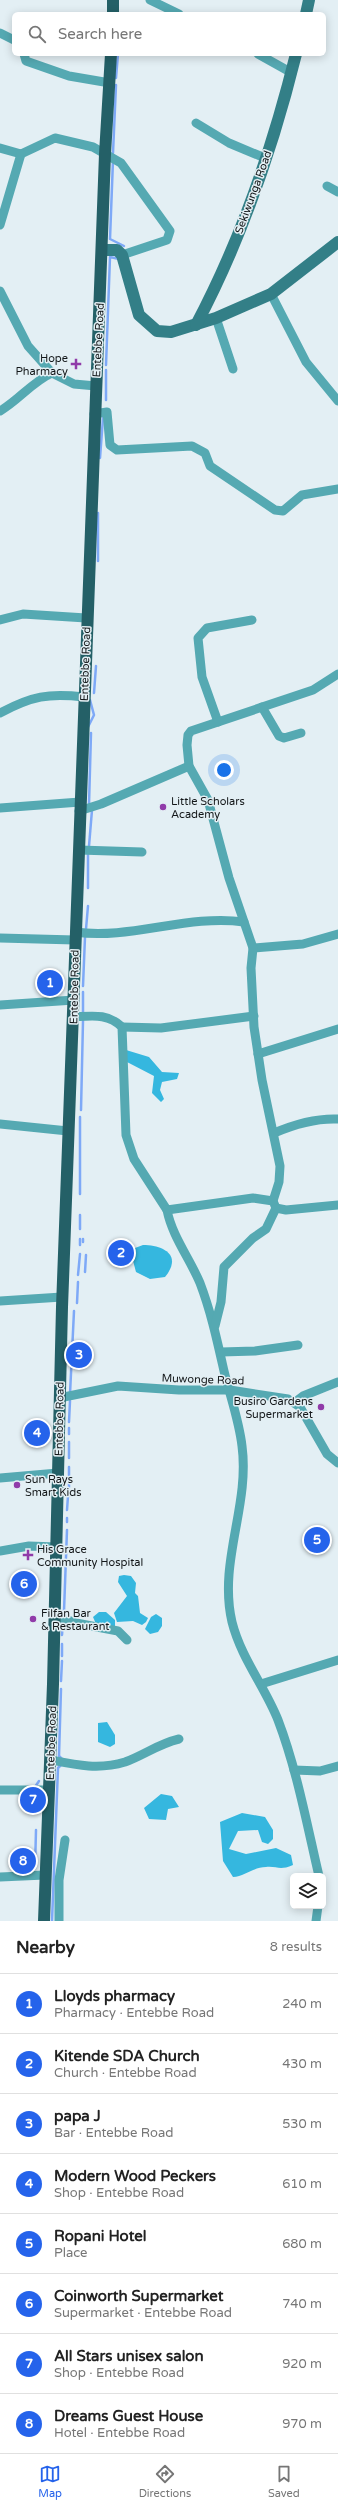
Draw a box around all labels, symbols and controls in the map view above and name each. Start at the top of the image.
search box [12,12,326,56]
icon: search [26,23,48,45]
text: Search here [58,25,142,43]
street label: Sekiwunga Road [232,149,275,235]
street label: Entebbe Road [90,302,107,378]
place label: Hope Pharmacy [16,352,68,378]
marker: Hope Pharmacy [71,359,81,369]
street label: Entebbe Road [78,627,93,701]
your location [214,760,234,780]
place label: Little Scholars Academy [171,795,245,821]
marker: Little Scholars Academy [158,802,168,812]
street label: Entebbe Road [67,950,82,1024]
pin: 1 [37,968,63,998]
pin: 2 [108,1238,134,1268]
pin: 3 [66,1340,92,1370]
street label: Muwonge Road [161,1372,245,1387]
street label: Entebbe Road [52,1382,67,1456]
place label: Busiro Gardens Supermarket [233,1395,313,1421]
marker: Busiro Gardens Supermarket [316,1402,326,1412]
pin: 4 [24,1418,50,1448]
place label: Sun Rays Smart Kids [25,1473,82,1499]
marker: Sun Rays Smart Kids [12,1480,22,1490]
pin: 5 [304,1525,330,1555]
place label: His Grace Community Hospital [37,1543,143,1569]
marker: His Grace Community Hospital [22,1549,34,1561]
pin: 6 [11,1569,37,1599]
place label: Filfan Bar & Restaurant [41,1607,109,1633]
marker: Filfan Bar & Restaurant [28,1614,38,1624]
street label: Entebbe Road [44,1706,59,1780]
pin: 7 [20,1785,46,1815]
pin: 8 [10,1846,36,1876]
map controls [290,1873,326,1909]
button: layers [290,1873,326,1909]
text: Nearby [16,1937,75,1958]
text: 8 results [270,1939,322,1955]
text: Lloyds pharmacy [54,1987,175,2005]
text: 1 [25,1996,33,2012]
text: 240 m [282,1996,322,2012]
text: Pharmacy · Entebbe Road [54,2005,214,2021]
text: Kitende SDA Church [54,2047,200,2065]
text: 2 [25,2056,33,2072]
text: 430 m [282,2056,322,2072]
text: Church · Entebbe Road [54,2065,197,2081]
text: papa J [54,2107,101,2125]
text: 3 [25,2116,33,2132]
text: 530 m [282,2116,322,2132]
text: Bar · Entebbe Road [54,2125,173,2141]
text: Modern Wood Peckers [54,2167,216,2185]
text: 4 [25,2176,33,2192]
text: 610 m [282,2176,322,2192]
text: Shop · Entebbe Road [54,2185,184,2201]
text: Ropani Hotel [54,2227,147,2245]
text: 5 [25,2236,33,2252]
text: 680 m [282,2236,322,2252]
text: Place [54,2245,87,2261]
text: Coinworth Supermarket [54,2287,224,2305]
text: 6 [25,2296,33,2312]
text: 740 m [282,2296,322,2312]
text: Supermarket · Entebbe Road [54,2305,232,2321]
text: All Stars unisex salon [54,2347,204,2365]
text: 7 [25,2356,33,2372]
text: 920 m [282,2356,322,2372]
text: Shop · Entebbe Road [54,2365,184,2381]
text: Dreams Guest House [54,2407,203,2425]
text: 8 [25,2416,33,2432]
text: 970 m [282,2416,322,2432]
text: Hotel · Entebbe Road [54,2425,185,2441]
tab: Map [38,2463,62,2500]
tab: Directions [139,2463,191,2500]
tab: Saved [268,2463,300,2500]

